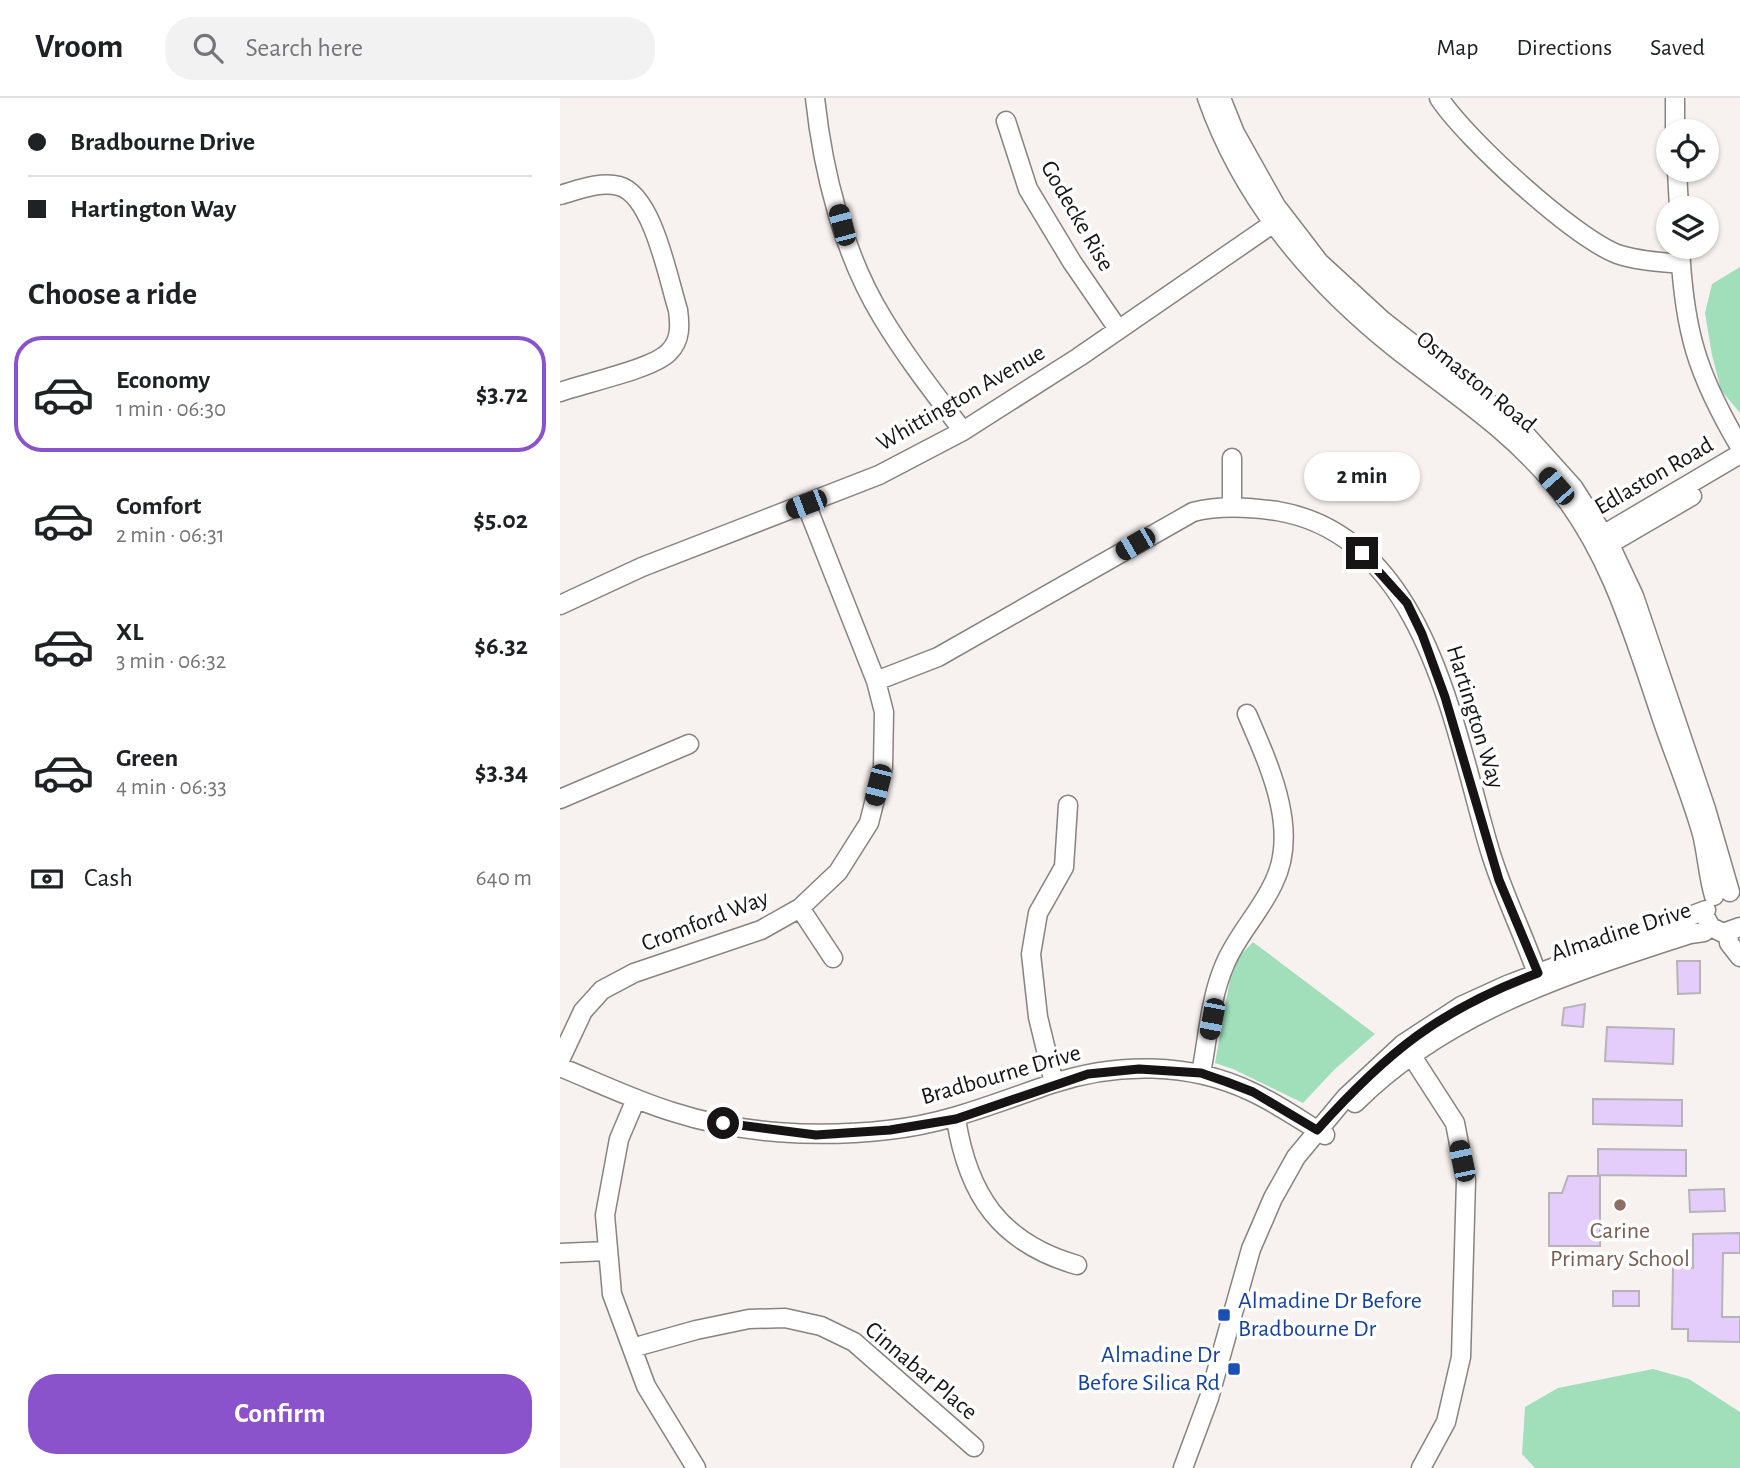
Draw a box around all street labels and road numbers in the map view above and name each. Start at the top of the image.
street label: Godecke Rise [1036,157,1118,275]
street label: Osmaston Road [1412,327,1540,437]
street label: Whittington Avenue [873,340,1049,456]
street label: Edlaston Road [1591,433,1717,519]
street label: Hartington Way [1442,643,1508,791]
street label: Cromford Way [638,886,772,956]
street label: Almadine Drive [1548,898,1694,966]
street label: Bradbourne Drive [918,1041,1084,1109]
street label: Cinnabar Place [860,1317,982,1425]

